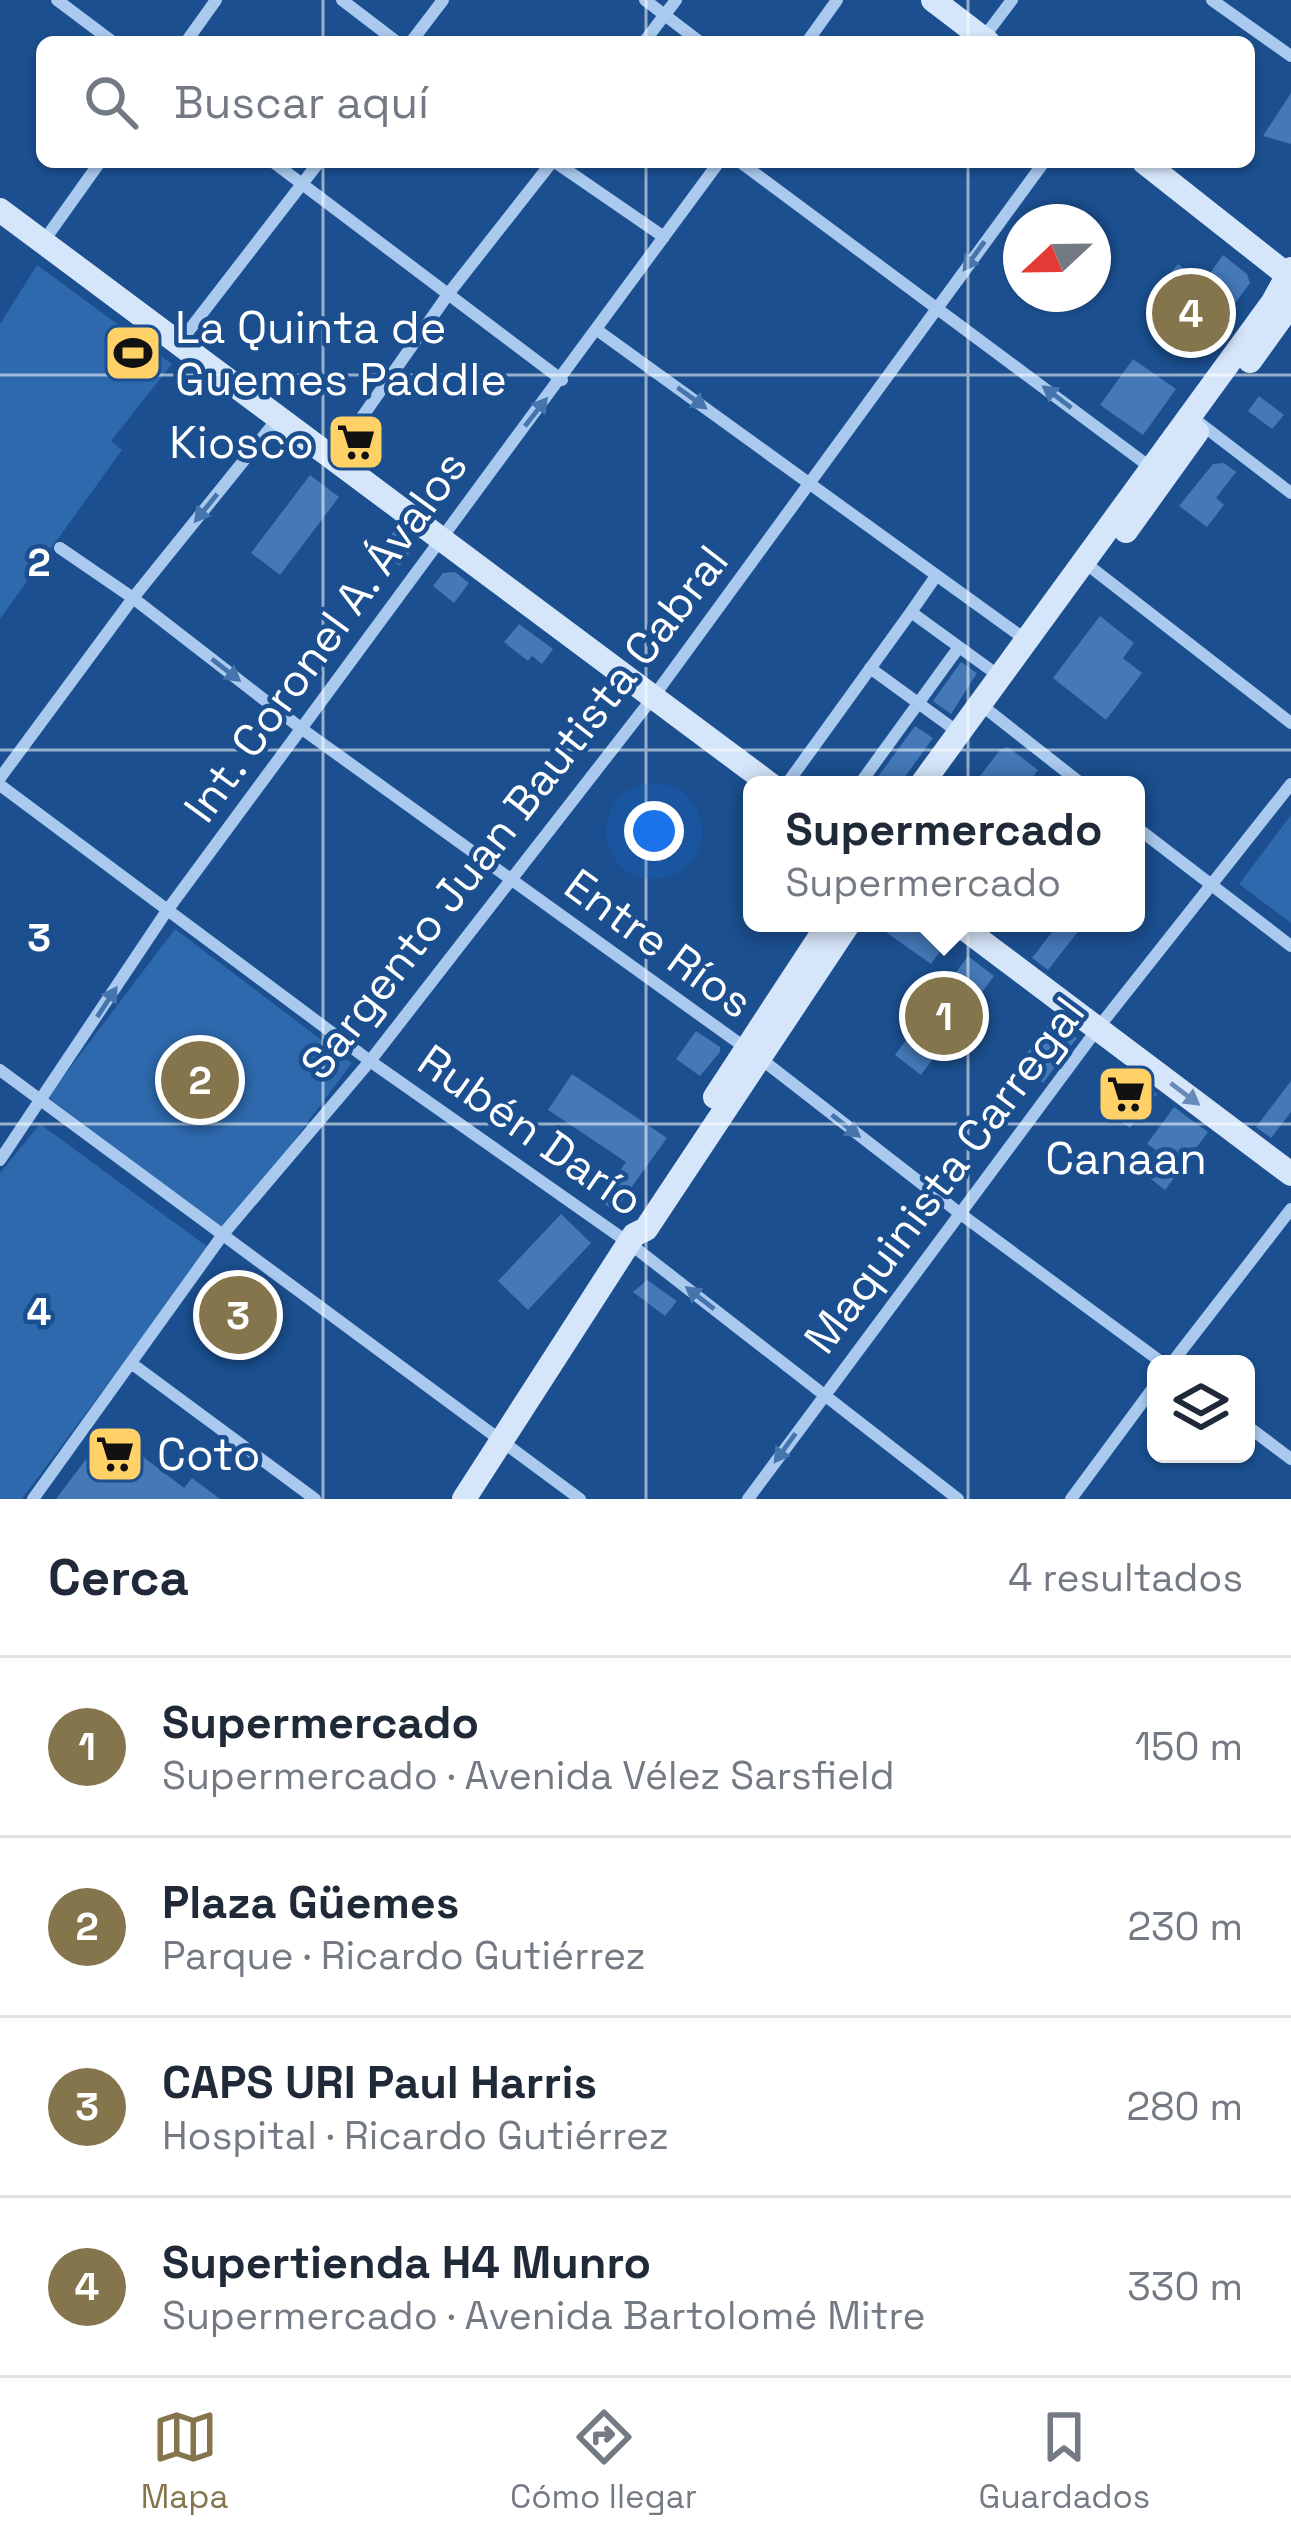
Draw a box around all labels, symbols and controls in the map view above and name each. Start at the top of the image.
search box [36,36,1255,168]
icon: search [78,69,144,135]
text: Buscar aquí [174,74,429,131]
north arrow [1003,204,1111,312]
one-way arrow [963,240,987,272]
pin: 4 [1152,268,1230,358]
place label: La Quinta de Guemes Paddle [175,299,507,408]
sports icon: La Quinta de Guemes Paddle [102,322,164,384]
one-way arrow [1041,385,1073,409]
one-way arrow [676,386,708,410]
one-way arrow [523,396,548,427]
supermarket icon: Kiosco [325,411,387,473]
place label: Kiosco [169,414,314,471]
street label: Int. Coronel A. Ávalos [171,439,479,833]
one-way arrow [194,492,219,523]
street label: Sargento Juan Bautista Cabral [288,534,741,1091]
text: 2 [27,538,51,587]
one-way arrow [210,657,241,682]
popup [743,776,1145,932]
your location [624,801,684,861]
text: Supermercado [785,801,1103,858]
street label: Entre Ríos [554,856,764,1031]
text: Supermercado [785,858,1061,907]
text: 3 [27,913,51,962]
pin: 1 [905,971,983,1061]
one-way arrow [95,986,117,1019]
street label: Maquinista Carregal [792,986,1097,1365]
street label: Rubén Darío [407,1032,654,1229]
pin: 2 [161,1035,239,1125]
supermarket icon: Canaan [1095,1063,1157,1125]
one-way arrow [1169,1081,1201,1105]
one-way arrow [830,1113,862,1137]
place label: Canaan [1045,1130,1207,1187]
pin: 3 [199,1270,277,1360]
one-way arrow [685,1286,716,1311]
text: 4 [27,1287,51,1336]
map controls [1147,1355,1255,1463]
button: layers [1147,1355,1255,1463]
supermarket icon: Coto [84,1423,146,1485]
place label: Coto [157,1426,261,1483]
one-way arrow [774,1432,797,1464]
text: Cerca [48,1545,189,1610]
text: 4 resultados [1008,1553,1243,1602]
text: Supermercado [162,1694,479,1751]
text: 1 [78,1722,96,1771]
text: 150 m [1135,1722,1243,1771]
text: Supermercado · Avenida Vélez Sarsfield [162,1751,895,1800]
text: Plaza Güemes [162,1874,459,1931]
text: 2 [75,1902,99,1951]
text: 230 m [1128,1902,1243,1951]
text: Parque · Ricardo Gutiérrez [162,1931,646,1980]
text: CAPS URI Paul Harris [162,2054,597,2111]
text: 3 [75,2082,99,2131]
text: 280 m [1127,2082,1243,2131]
text: Hospital · Ricardo Gutiérrez [162,2111,669,2160]
text: Supertienda H4 Munro [162,2234,651,2291]
text: 4 [75,2262,99,2311]
text: 330 m [1127,2262,1243,2311]
text: Supermercado · Avenida Bartolomé Mitre [162,2291,926,2340]
tab: Mapa [141,2404,228,2518]
tab: Cómo llegar [510,2404,697,2518]
tab: Guardados [979,2404,1150,2518]

